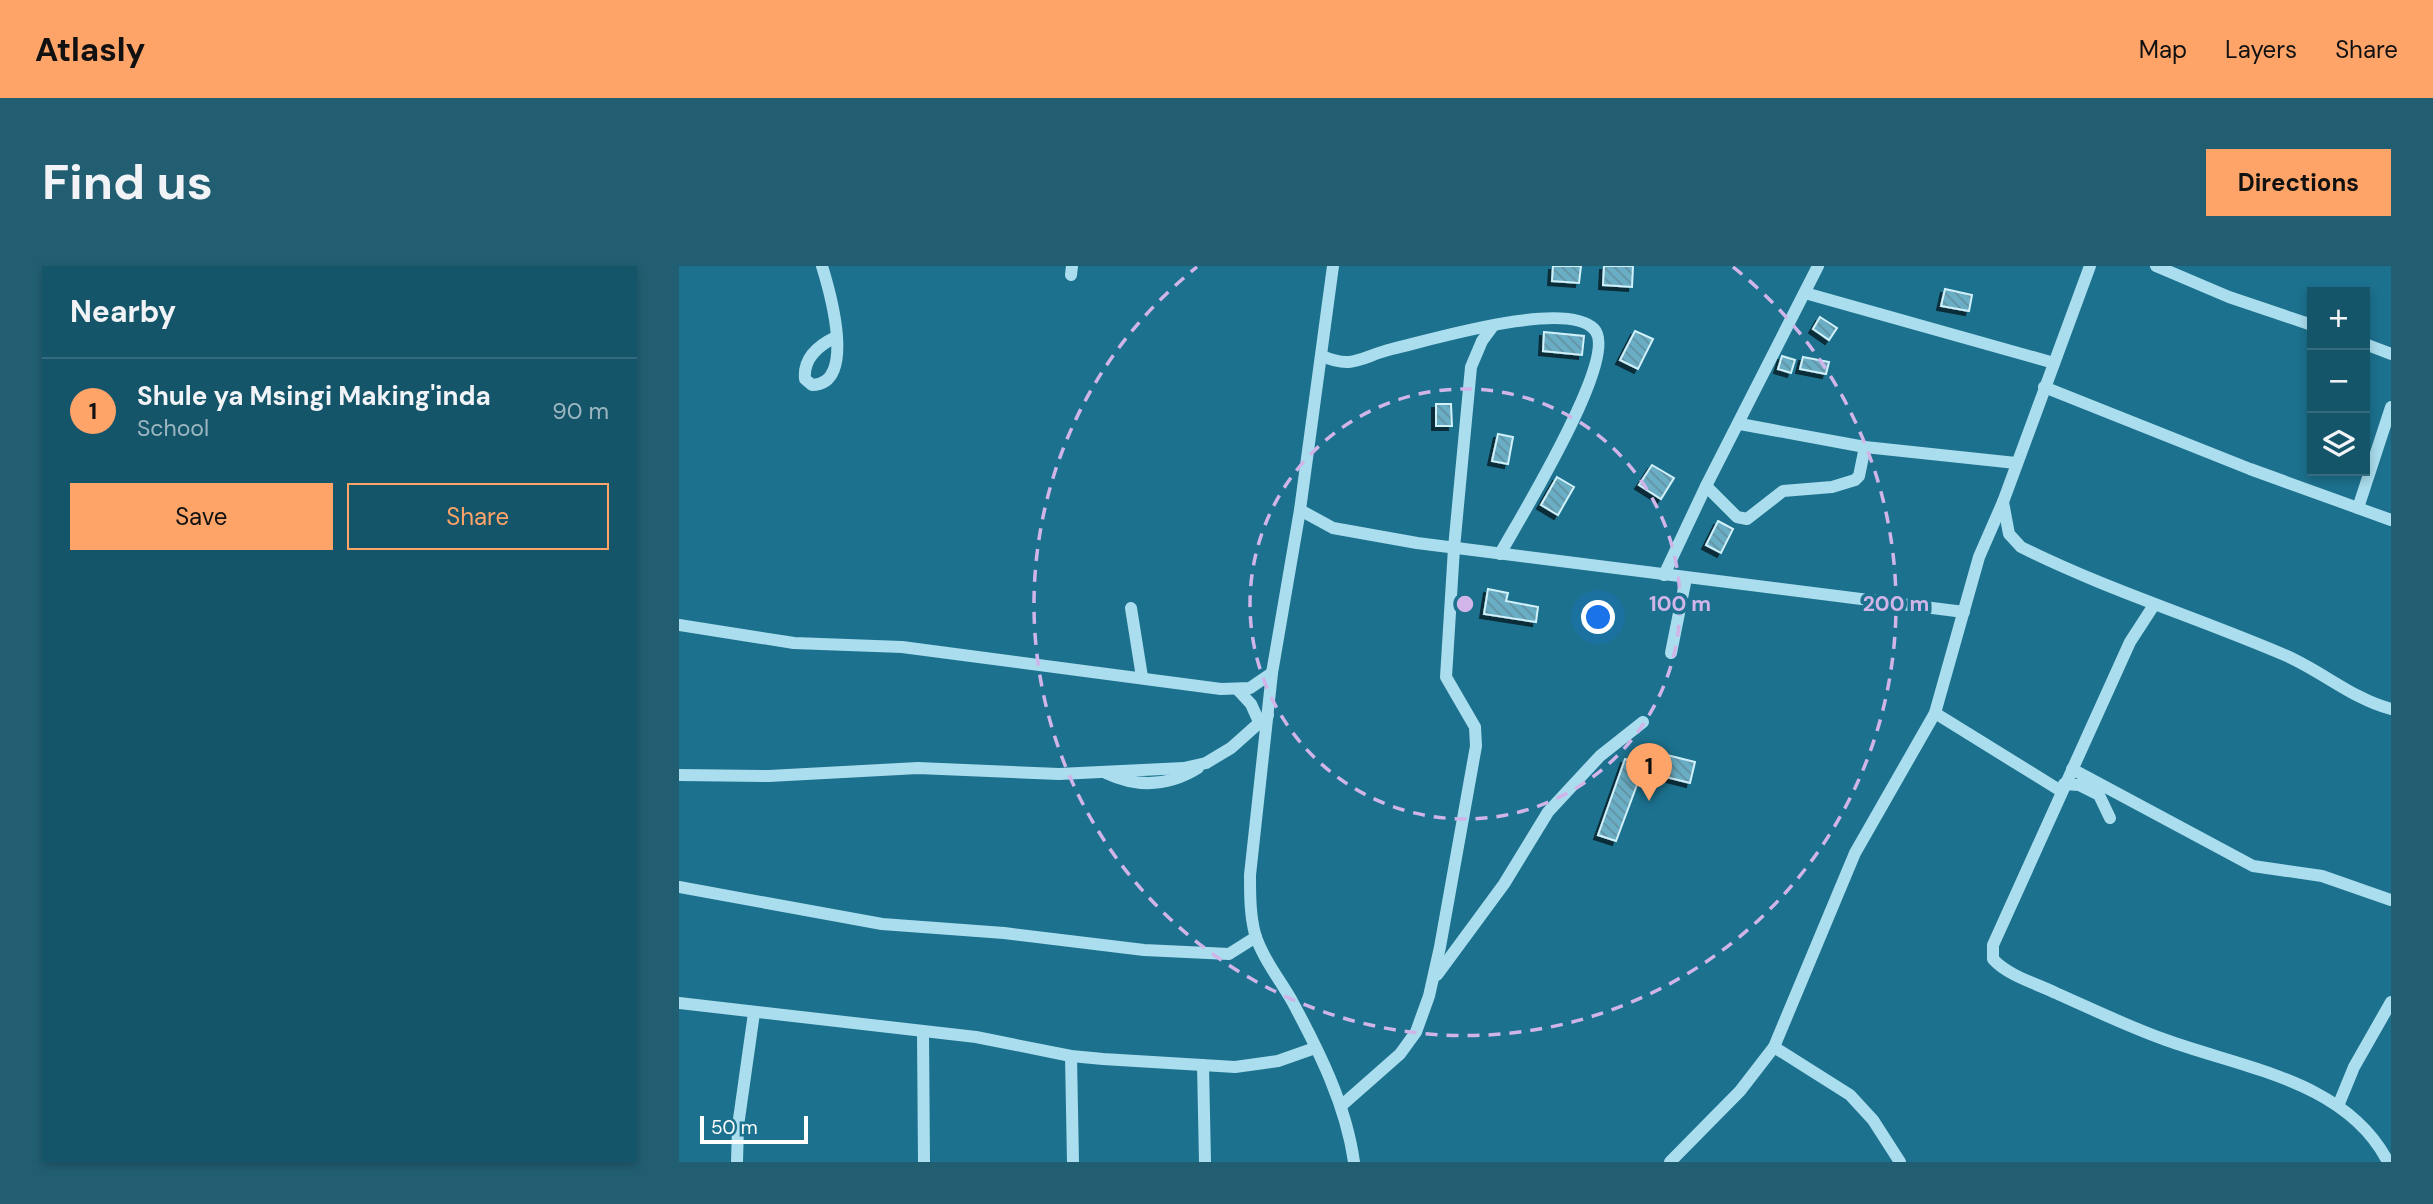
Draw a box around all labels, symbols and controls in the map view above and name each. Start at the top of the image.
text: Atlasly [35,28,145,71]
text: Map [2139,34,2187,65]
text: Layers [2225,34,2297,65]
text: Share [2335,34,2398,65]
button: Directions [2206,149,2391,216]
text: Find us [42,150,213,214]
map controls [2307,287,2370,476]
button: + [2307,287,2370,350]
text: Nearby [70,292,176,331]
button: − [2307,350,2370,413]
text: Shule ya Msingi Making'inda [137,379,491,413]
text: 1 [89,396,97,426]
text: 90 m [552,396,609,426]
text: School [137,413,209,443]
button: layers [2307,413,2370,476]
button: Save [70,483,333,550]
button: Share [347,483,609,550]
text: 100 m [1649,590,1711,618]
text: 200 m [1863,590,1929,618]
centre of rings [1453,592,1477,616]
your location [1581,600,1615,634]
pin: 1 [1626,743,1672,801]
scale bar [700,1113,809,1145]
text: 50 m [711,1115,758,1140]

